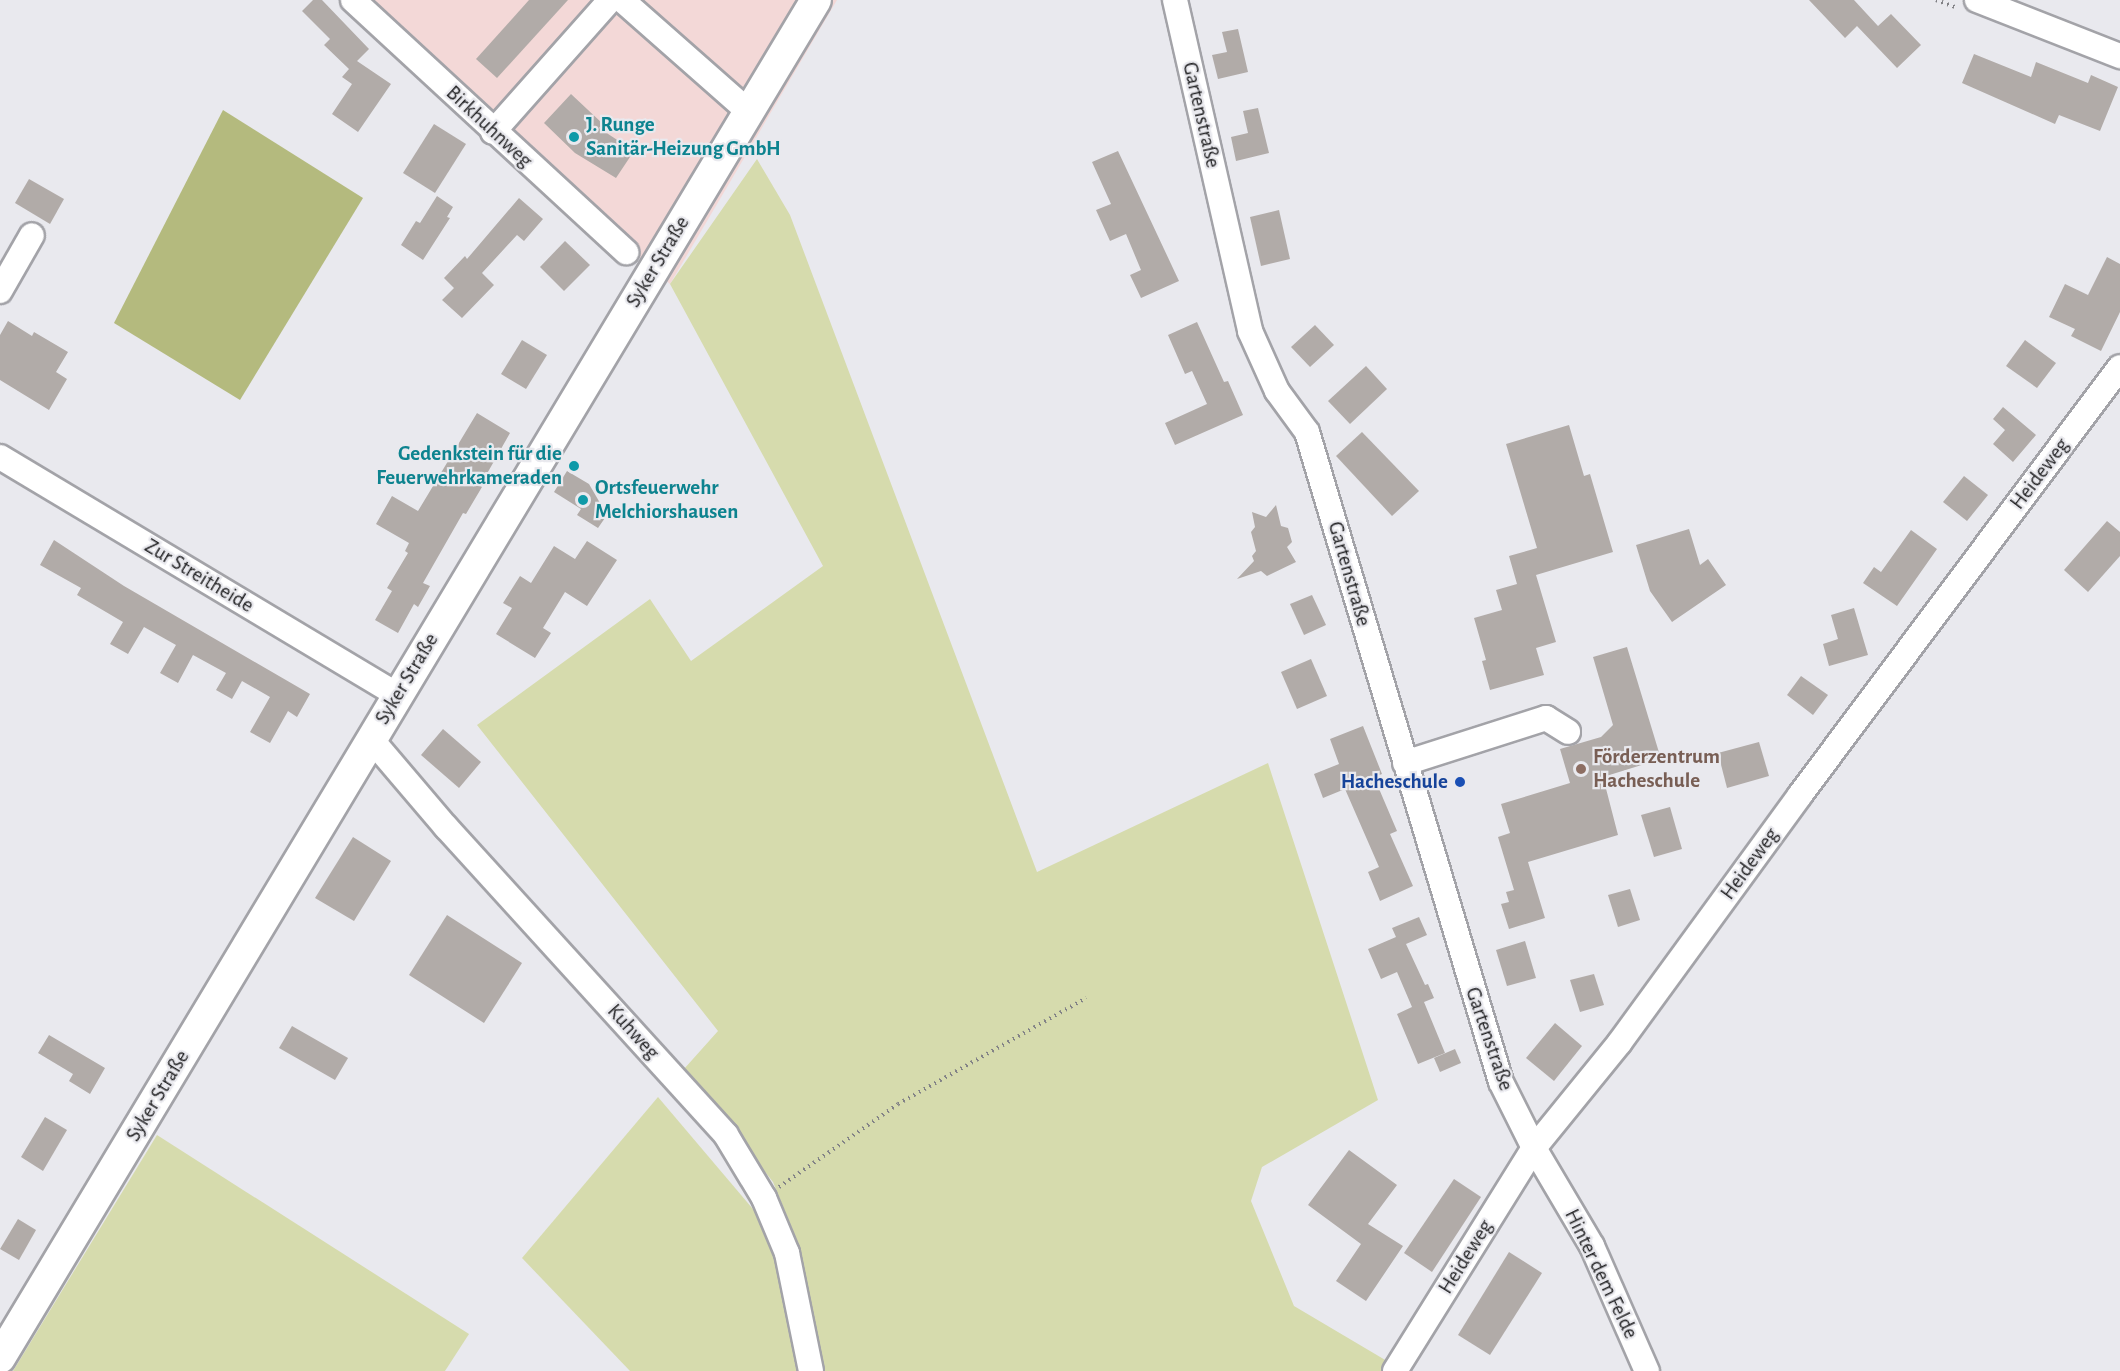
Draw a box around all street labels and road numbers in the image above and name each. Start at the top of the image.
street label: Gartenstraße [1177,60,1225,170]
street label: Birkhuhnweg [441,81,537,173]
street label: Syker Straße [621,212,695,312]
street label: Heideweg [2005,433,2075,515]
street label: Gartenstraße [1322,519,1376,629]
street label: Zur Streitheide [140,534,258,618]
street label: Syker Straße [370,629,444,729]
street label: Heideweg [1715,823,1785,905]
street label: Gartenstraße [1460,984,1518,1094]
street label: Kuhweg [602,999,664,1065]
street label: Syker Straße [121,1046,195,1146]
street label: Hinter dem Felde [1559,1205,1643,1343]
street label: Heideweg [1433,1215,1499,1299]

